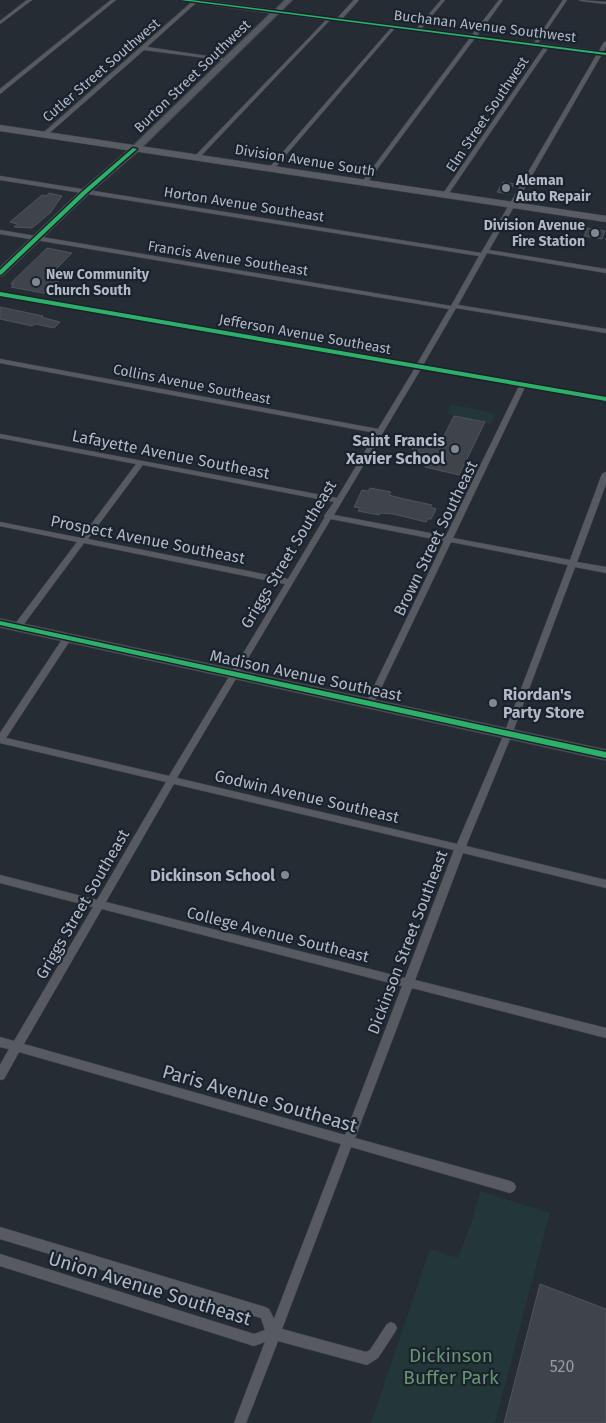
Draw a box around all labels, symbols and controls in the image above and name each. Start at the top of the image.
street label: Buchanan Avenue Southwest [393,7,578,46]
street label: Cutler Street Southwest [39,14,164,126]
street label: Burton Street Southwest [131,16,255,136]
street label: Elm Street Southwest [443,53,533,175]
street label: Division Avenue South [234,141,376,180]
place label: Aleman Auto Repair [515,172,591,205]
marker: Aleman Auto Repair [500,182,512,194]
street label: Horton Avenue Southeast [163,183,326,226]
place label: Division Avenue Fire Station [484,217,585,250]
marker: Division Avenue Fire Station [589,227,601,239]
street label: Francis Avenue Southeast [147,237,310,280]
place label: New Community Church South [46,266,150,299]
marker: New Community Church South [30,276,42,288]
street label: Jefferson Avenue Southeast [217,311,393,358]
street label: Collins Avenue Southeast [112,361,273,408]
street label: Lafayette Avenue Southeast [70,426,272,483]
place label: Saint Francis Xavier School [345,431,445,468]
marker: Saint Francis Xavier School [449,443,461,455]
street label: Brown Street Southeast [390,457,481,619]
street label: Griggs Street Southeast [237,477,340,632]
street label: Prospect Avenue Southeast [49,511,247,568]
street label: Madison Avenue Southeast [208,646,404,705]
place label: Riordan's Party Store [503,685,584,722]
marker: Riordan's Party Store [487,697,499,709]
street label: Godwin Avenue Southeast [213,766,401,827]
street label: Griggs Street Southeast [32,826,133,982]
street label: Dickinson Street Southeast [364,847,451,1037]
place label: Dickinson School [150,866,275,885]
marker: Dickinson School [279,869,291,881]
street label: College Avenue Southeast [185,903,371,966]
street label: Paris Avenue Southeast [160,1060,360,1137]
street label: Union Avenue Southeast [46,1247,254,1330]
park label: Dickinson Buffer Park [403,1344,499,1389]
house number: 520 [550,1357,574,1376]

